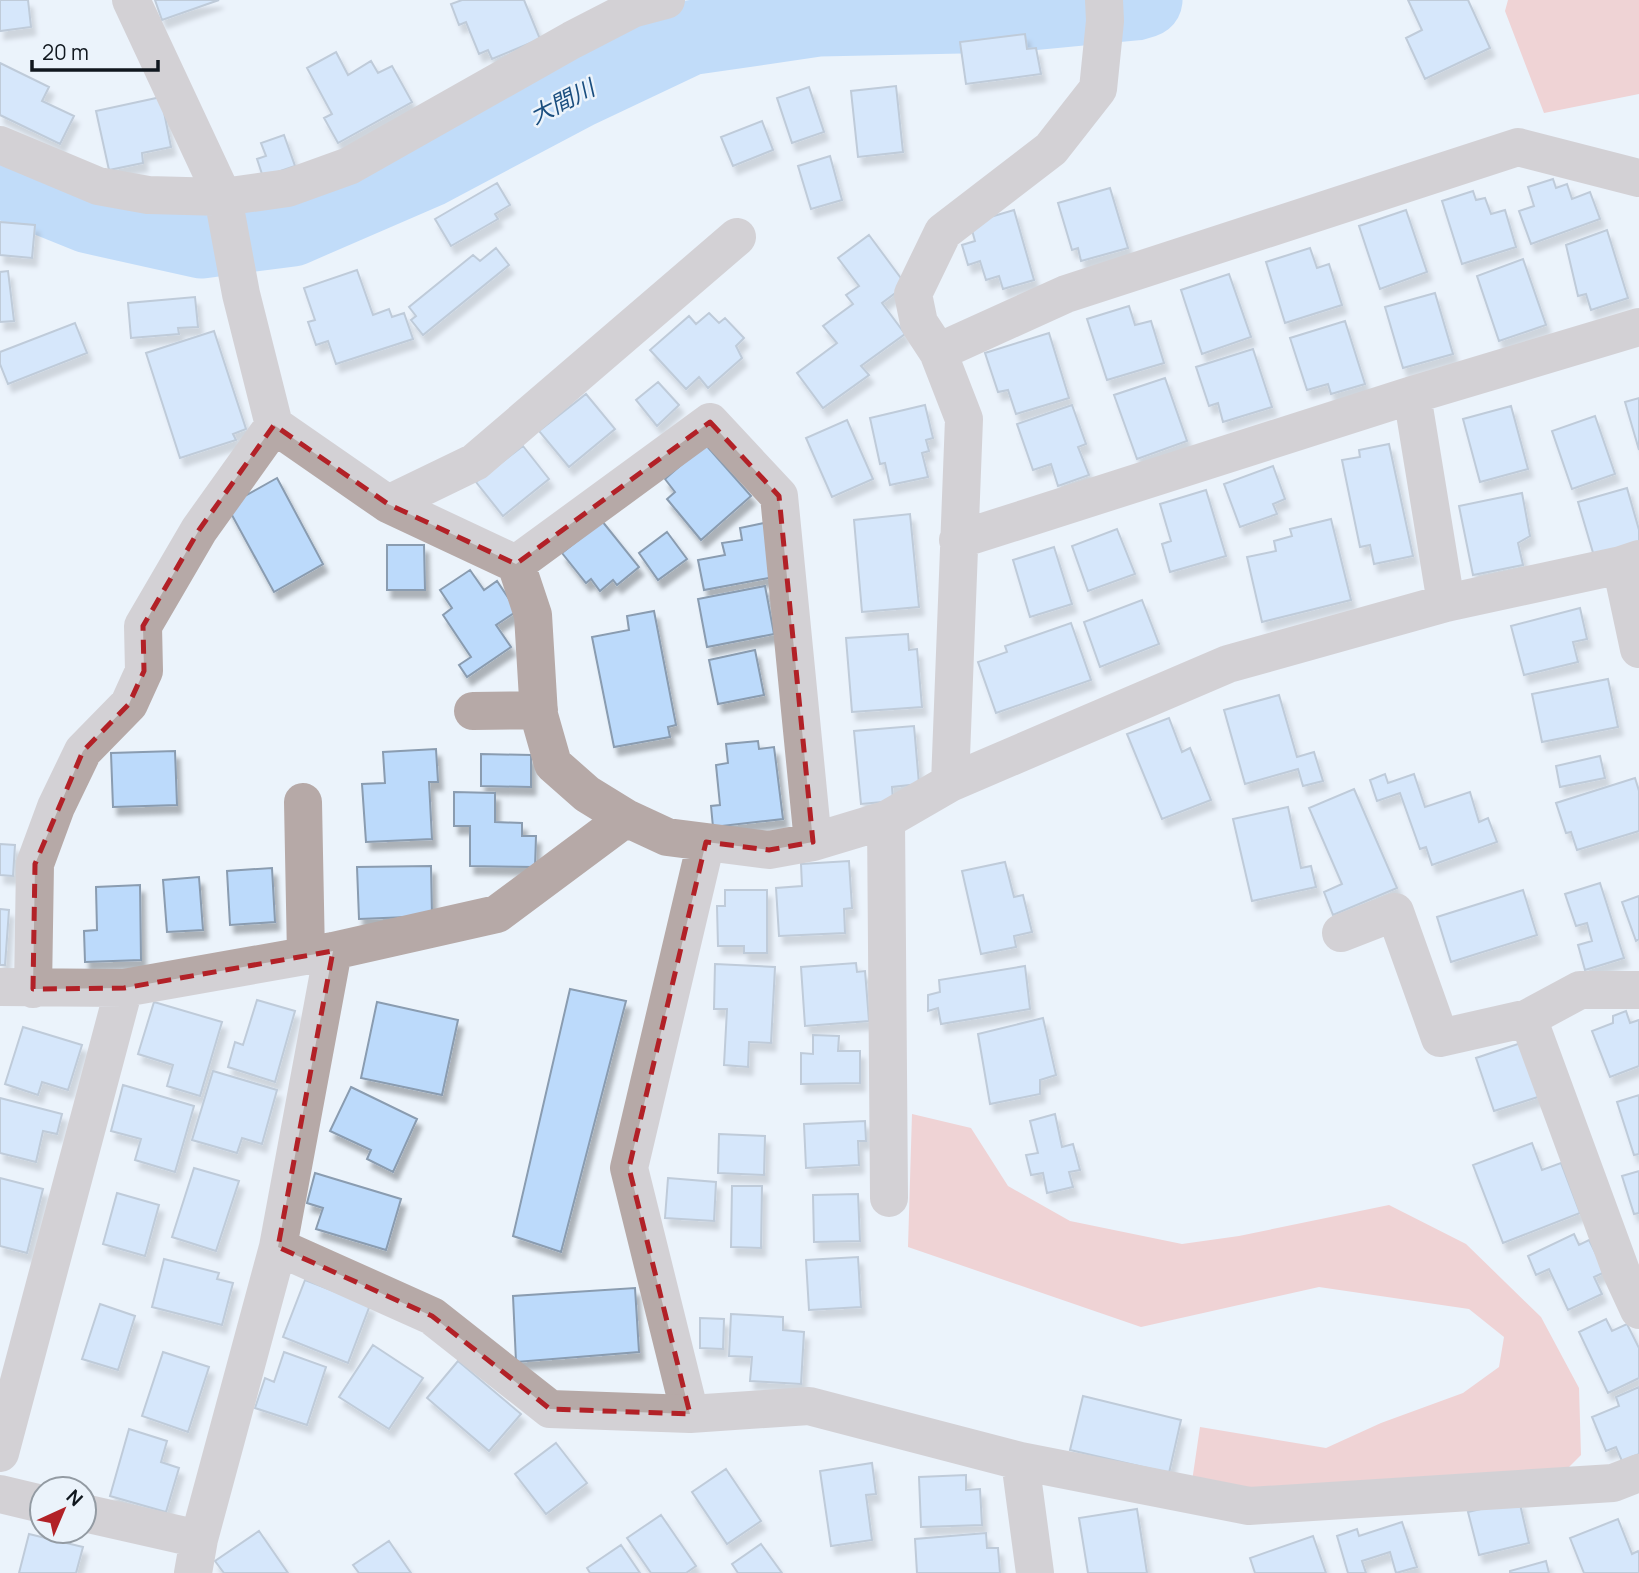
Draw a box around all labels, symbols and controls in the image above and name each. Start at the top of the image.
scale bar [32,28,158,72]
text: 20 m [42,38,89,66]
water label: 大間川 [524,70,602,131]
north arrow [28,1475,98,1545]
text: N [61,1484,89,1512]

